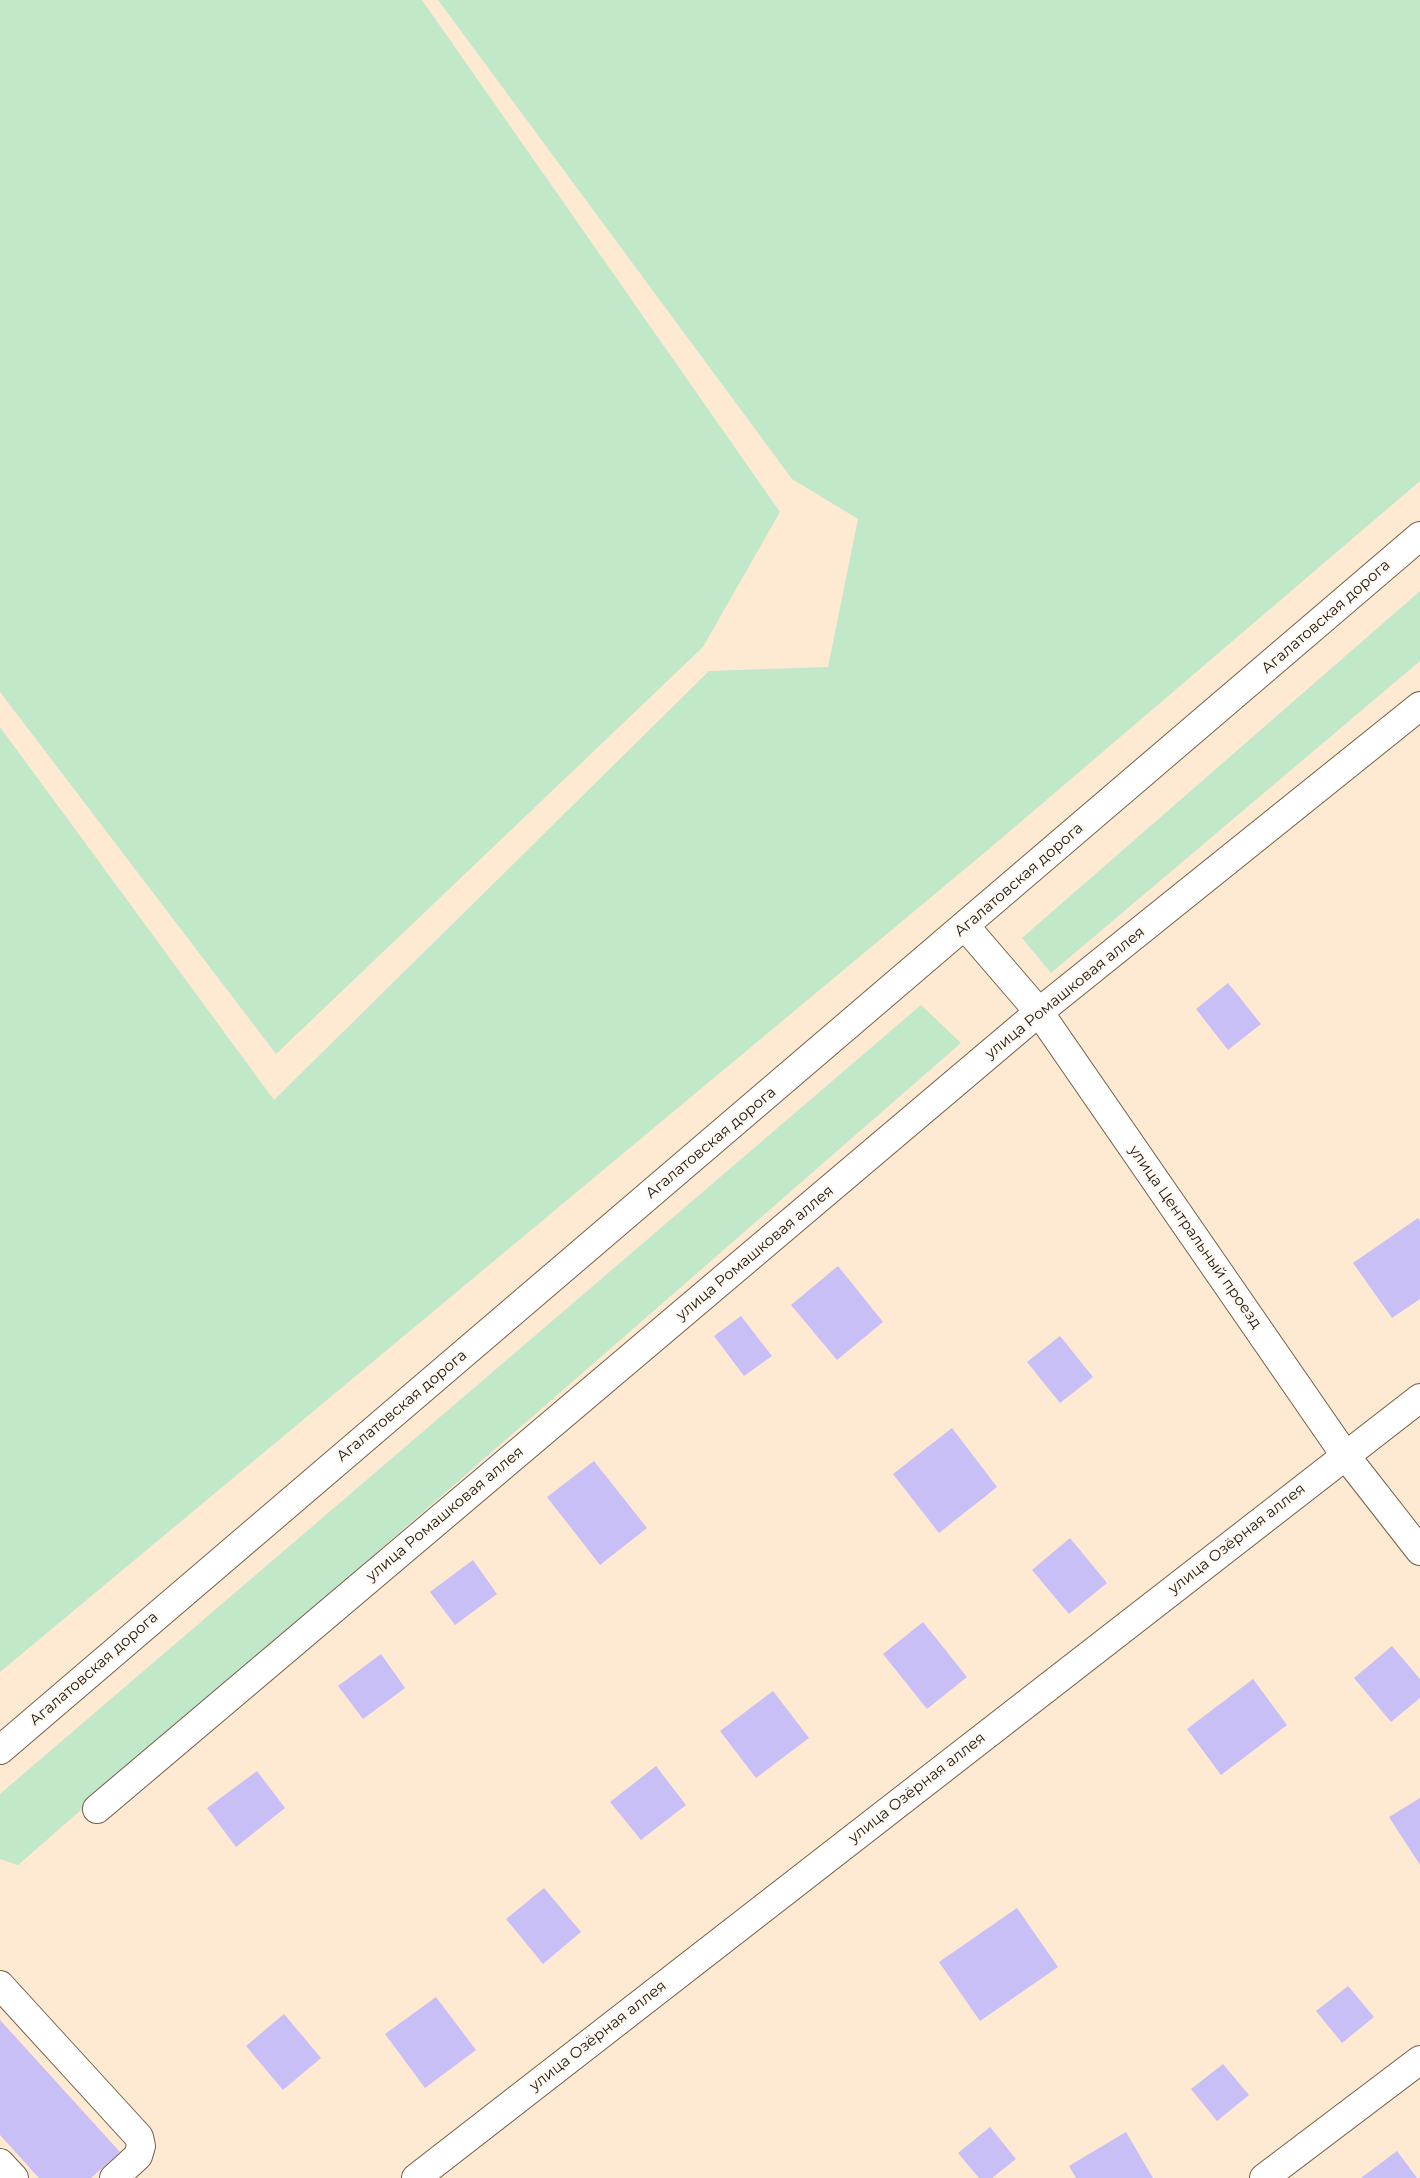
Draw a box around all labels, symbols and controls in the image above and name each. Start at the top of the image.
street label: Агалатовская дорога [1258,556,1394,678]
street label: Агалатовская дорога [951,819,1087,941]
street label: улица Ромашковая аллея [982,923,1148,1063]
street label: Агалатовская дорога [642,1083,780,1203]
street label: улица Центральный проезд [1125,1142,1265,1332]
street label: улица Ромашковая аллея [673,1182,837,1324]
street label: Агалатовская дорога [333,1346,471,1466]
street label: улица Ромашковая аллея [363,1443,527,1585]
street label: улица Озёрная аллея [1165,1480,1309,1598]
street label: Агалатовская дорога [26,1608,162,1730]
street label: улица Озёрная аллея [845,1729,989,1847]
street label: улица Озёрная аллея [526,1977,670,2095]

